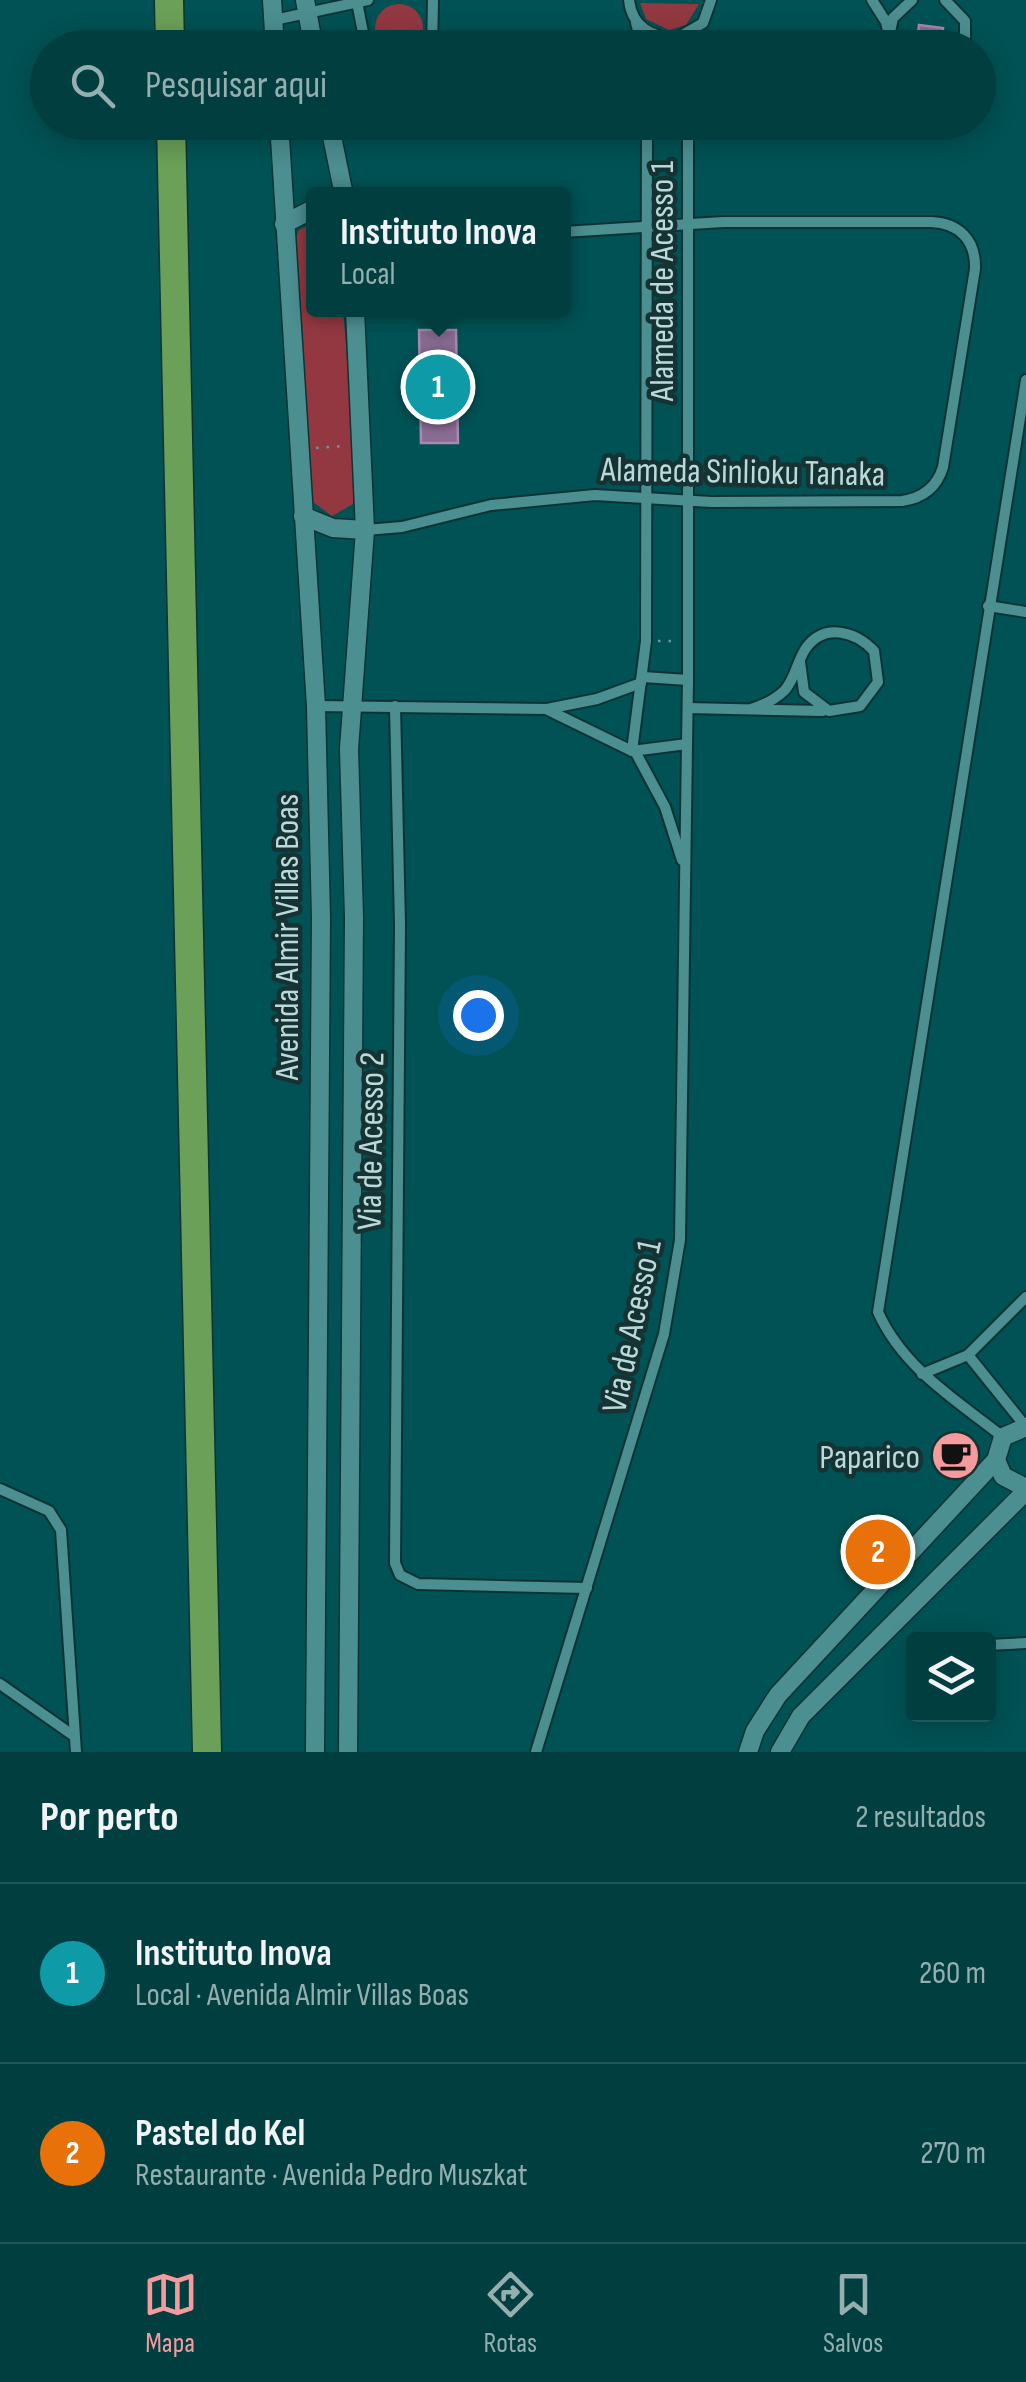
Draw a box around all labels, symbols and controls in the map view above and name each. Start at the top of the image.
search box [30,30,996,140]
icon: search [65,58,120,113]
text: Pesquisar aqui [145,63,327,108]
street label: Alameda de Acesso 1 [641,161,684,402]
popup [306,187,571,317]
text: Instituto Inova [340,210,537,255]
text: Local [340,255,396,294]
pin: 1 [406,350,470,424]
street label: Alameda Sinlioku Tanaka [599,449,886,496]
street label: Avenida Almir Villas Boas [266,794,309,1081]
your location [453,990,504,1041]
street label: Via de Acesso 2 [348,1052,395,1230]
street label: Via de Acesso 1 [593,1236,672,1417]
cafe icon: Paparico [929,1430,981,1482]
place label: Paparico [819,1436,920,1479]
pin: 2 [846,1514,910,1590]
map controls [906,1632,996,1722]
button: layers [906,1632,996,1722]
text: Por perto [40,1792,179,1843]
text: 2 resultados [855,1798,986,1837]
text: Instituto Inova [135,1931,332,1976]
text: 1 [66,1954,79,1993]
text: 260 m [919,1954,986,1993]
text: Local · Avenida Almir Villas Boas [135,1976,469,2015]
text: Pastel do Kel [135,2111,305,2156]
text: 2 [65,2134,80,2173]
text: 270 m [920,2134,986,2173]
text: Restaurante · Avenida Pedro Muszkat [135,2156,528,2195]
tab: Mapa [143,2267,198,2360]
tab: Rotas [483,2267,538,2360]
tab: Salvos [823,2267,883,2360]

